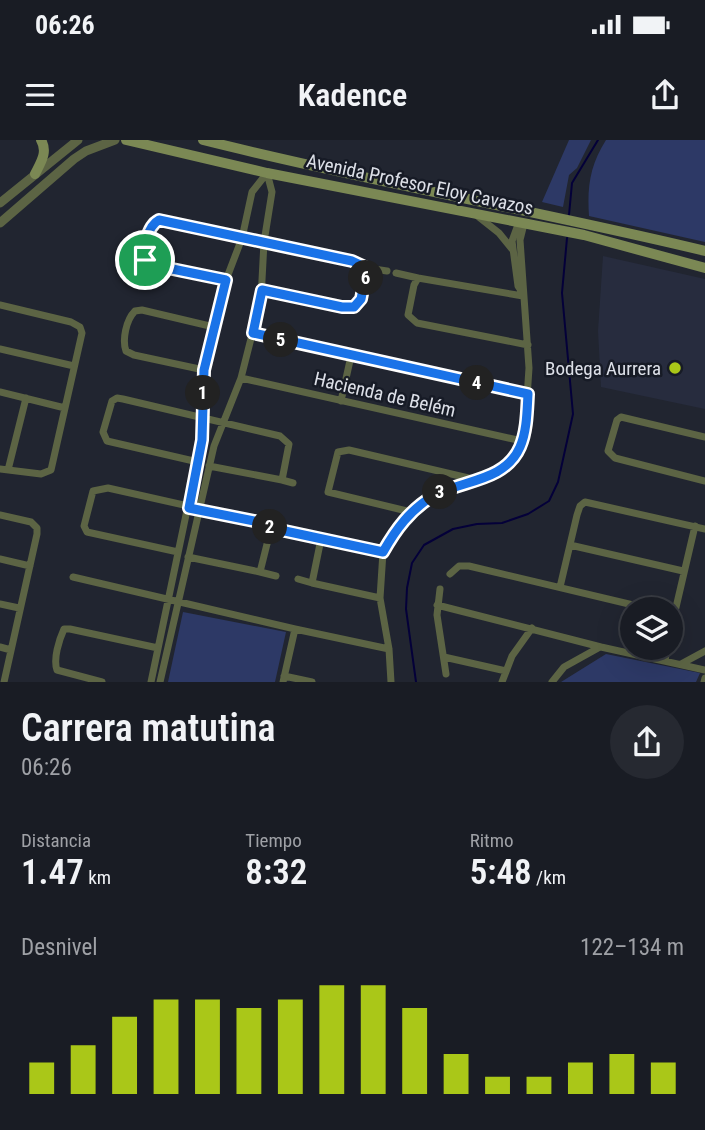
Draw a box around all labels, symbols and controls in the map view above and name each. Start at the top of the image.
text: 06:26 [35,10,95,40]
icon: menu [21,76,59,114]
text: Kadence [298,76,407,114]
icon: share [646,76,684,114]
street label: Avenida Profesor Eloy Cavazos [304,149,535,220]
pin [115,230,175,290]
icon: arrive [126,241,164,279]
pin: 6 [348,260,384,296]
text: 6 [361,266,370,289]
pin: 5 [264,322,298,358]
text: 5 [276,328,285,351]
place label: Bodega Aurrera [545,357,661,380]
marker: Bodega Aurrera [667,360,683,376]
pin: 4 [460,366,494,400]
street label: Hacienda de Belém [312,367,458,422]
text: 4 [472,371,481,394]
pin: 1 [186,376,220,410]
text: 1 [198,381,207,404]
pin: 3 [422,474,458,510]
text: 3 [435,480,444,503]
pin: 2 [252,510,288,544]
text: 2 [265,515,274,538]
map controls [620,597,683,660]
button: layers [620,597,683,660]
button: share [610,705,684,779]
text: Carrera matutina [21,706,276,750]
text: 06:26 [21,754,72,781]
text: Distancia [21,829,91,852]
text: Tiempo [245,829,302,852]
text: Ritmo [470,829,514,852]
text: 1.47 [21,852,84,893]
text: 8:32 [245,852,307,893]
text: 5:48 [470,852,532,893]
text: km [84,866,111,889]
text: /km [532,866,566,889]
text: Desnivel [21,934,98,961]
text: 122–134 m [580,934,684,961]

